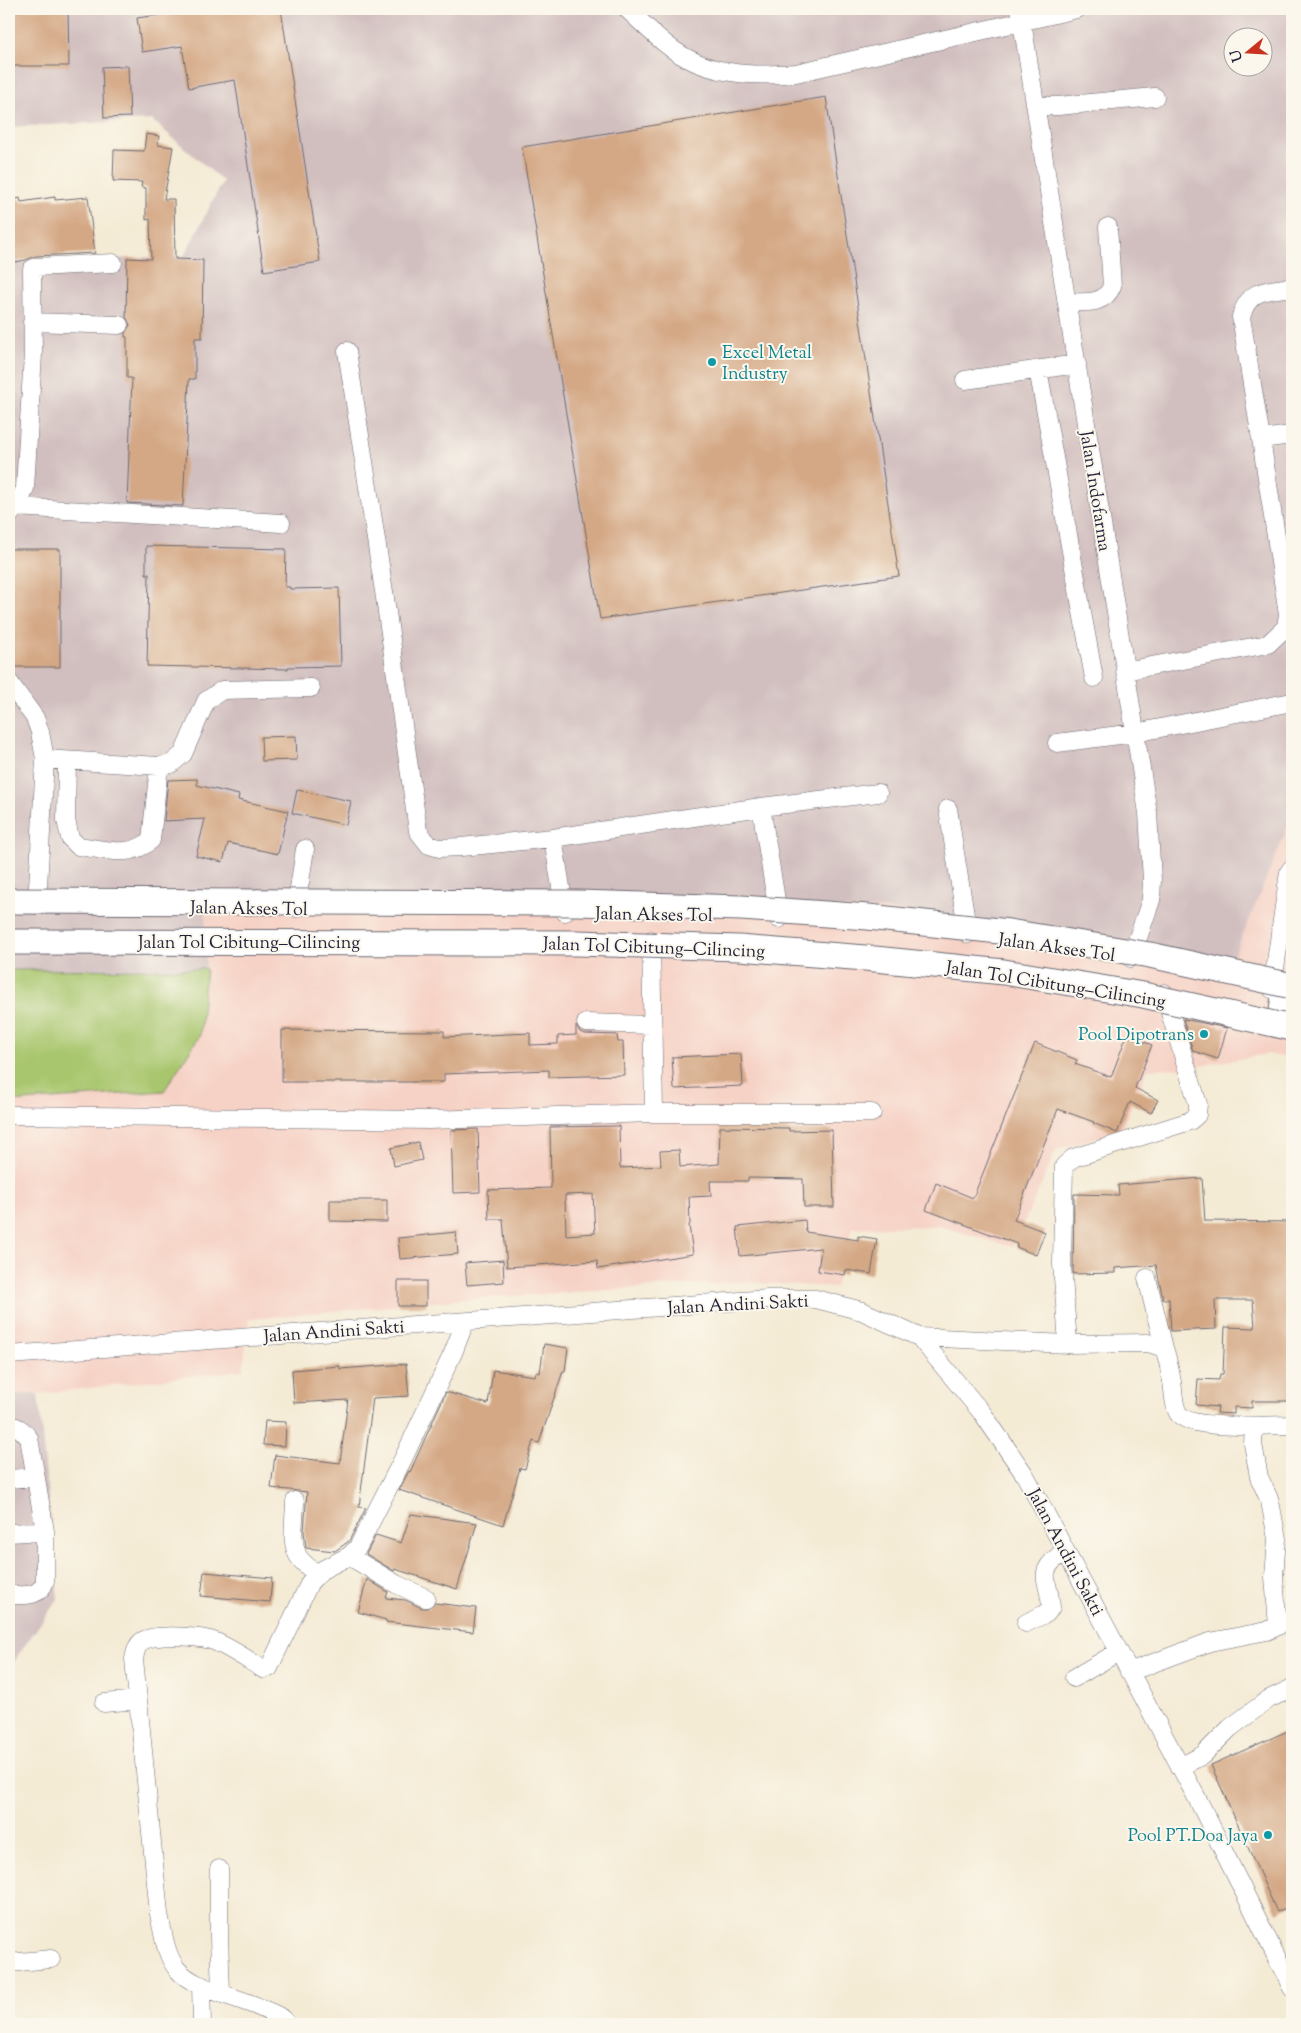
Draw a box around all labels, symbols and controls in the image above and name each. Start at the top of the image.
north arrow [1224,28,1274,78]
text: U [1226,46,1249,64]
place label: Excel Metal Industry [722,341,812,388]
marker: Excel Metal Industry [706,356,718,368]
street label: Jalan Indofarma [1072,428,1116,553]
street label: Jalan Akses Tol [189,896,308,924]
street label: Jalan Akses Tol [594,902,713,930]
street label: Jalan Akses Tol [996,928,1117,970]
street label: Jalan Tol Cibitung–Cilincing [137,931,360,957]
street label: Jalan Tol Cibitung–Cilincing [541,932,766,966]
street label: Jalan Tol Cibitung–Cilincing [943,956,1168,1016]
place label: Pool Dipotrans [1078,1023,1194,1049]
marker: Pool Dipotrans [1198,1028,1210,1040]
street label: Jalan Andini Sakti [666,1289,809,1323]
street label: Jalan Andini Sakti [262,1315,405,1351]
street label: Jalan Andini Sakti [1019,1484,1109,1621]
place label: Pool PT.Doa Jaya [1128,1824,1258,1850]
marker: Pool PT.Doa Jaya [1262,1829,1274,1841]

